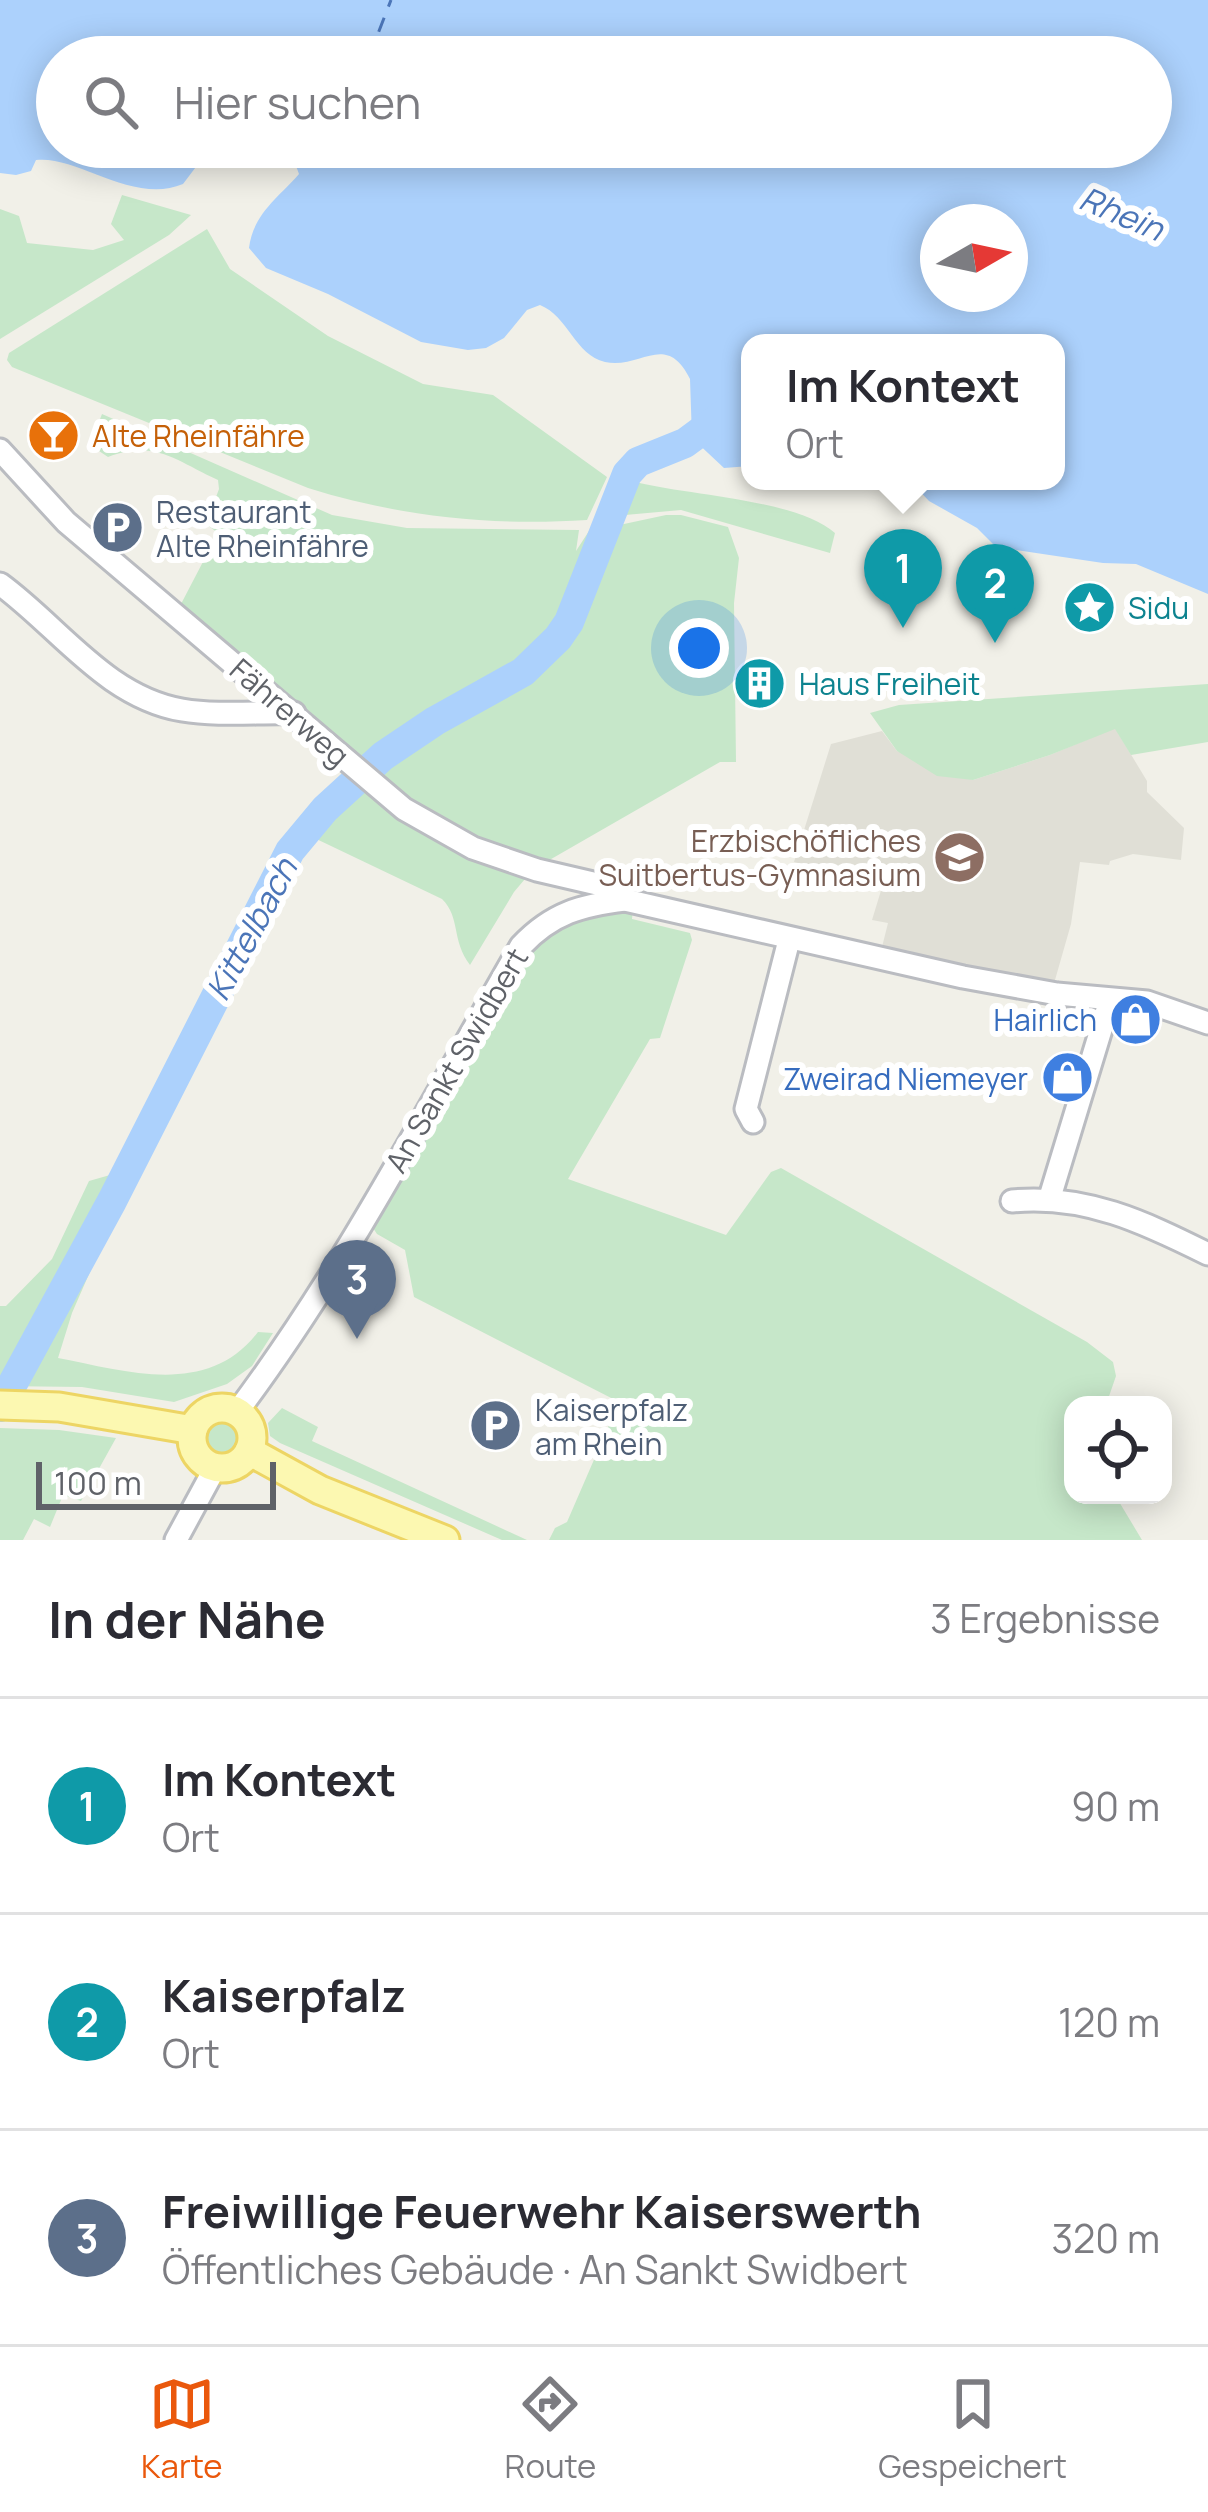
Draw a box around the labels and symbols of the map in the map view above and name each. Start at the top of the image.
water label: Rhein [1073,175,1172,251]
north arrow [920,204,1028,312]
bar icon: Alte Rheinfähre [25,407,81,463]
place label: Alte Rheinfähre [92,415,305,456]
place label: Restaurant Alte Rheinfähre [156,491,369,566]
parking icon: Restaurant Alte Rheinfähre [89,500,145,556]
pin: 1 [864,529,942,628]
pin: 2 [956,544,1034,643]
place icon: Sidu [1061,579,1117,635]
place label: Sidu [1128,587,1189,628]
your location [669,618,729,678]
street label: Fährerweg [222,649,358,775]
building icon: Haus Freiheit [732,655,788,711]
place label: Haus Freiheit [799,663,980,704]
place label: Erzbischöfliches Suitbertus-Gymnasium [598,820,921,895]
school or university icon: Erzbischöfliches Suitbertus-Gymnasium [932,829,988,885]
water label: Kittelbach [195,849,308,1008]
street label: An Sankt Swidbert [375,940,537,1180]
shop icon: Hairlich [1108,991,1164,1047]
place label: Hairlich [994,999,1097,1040]
shop icon: Zweirad Niemeyer [1039,1050,1095,1106]
place label: Zweirad Niemeyer [783,1058,1028,1099]
pin: 3 [318,1240,396,1339]
place label: Kaiserpfalz am Rhein [535,1389,688,1464]
parking icon: Kaiserpfalz am Rhein [468,1398,524,1454]
scale bar [36,1456,276,1509]

